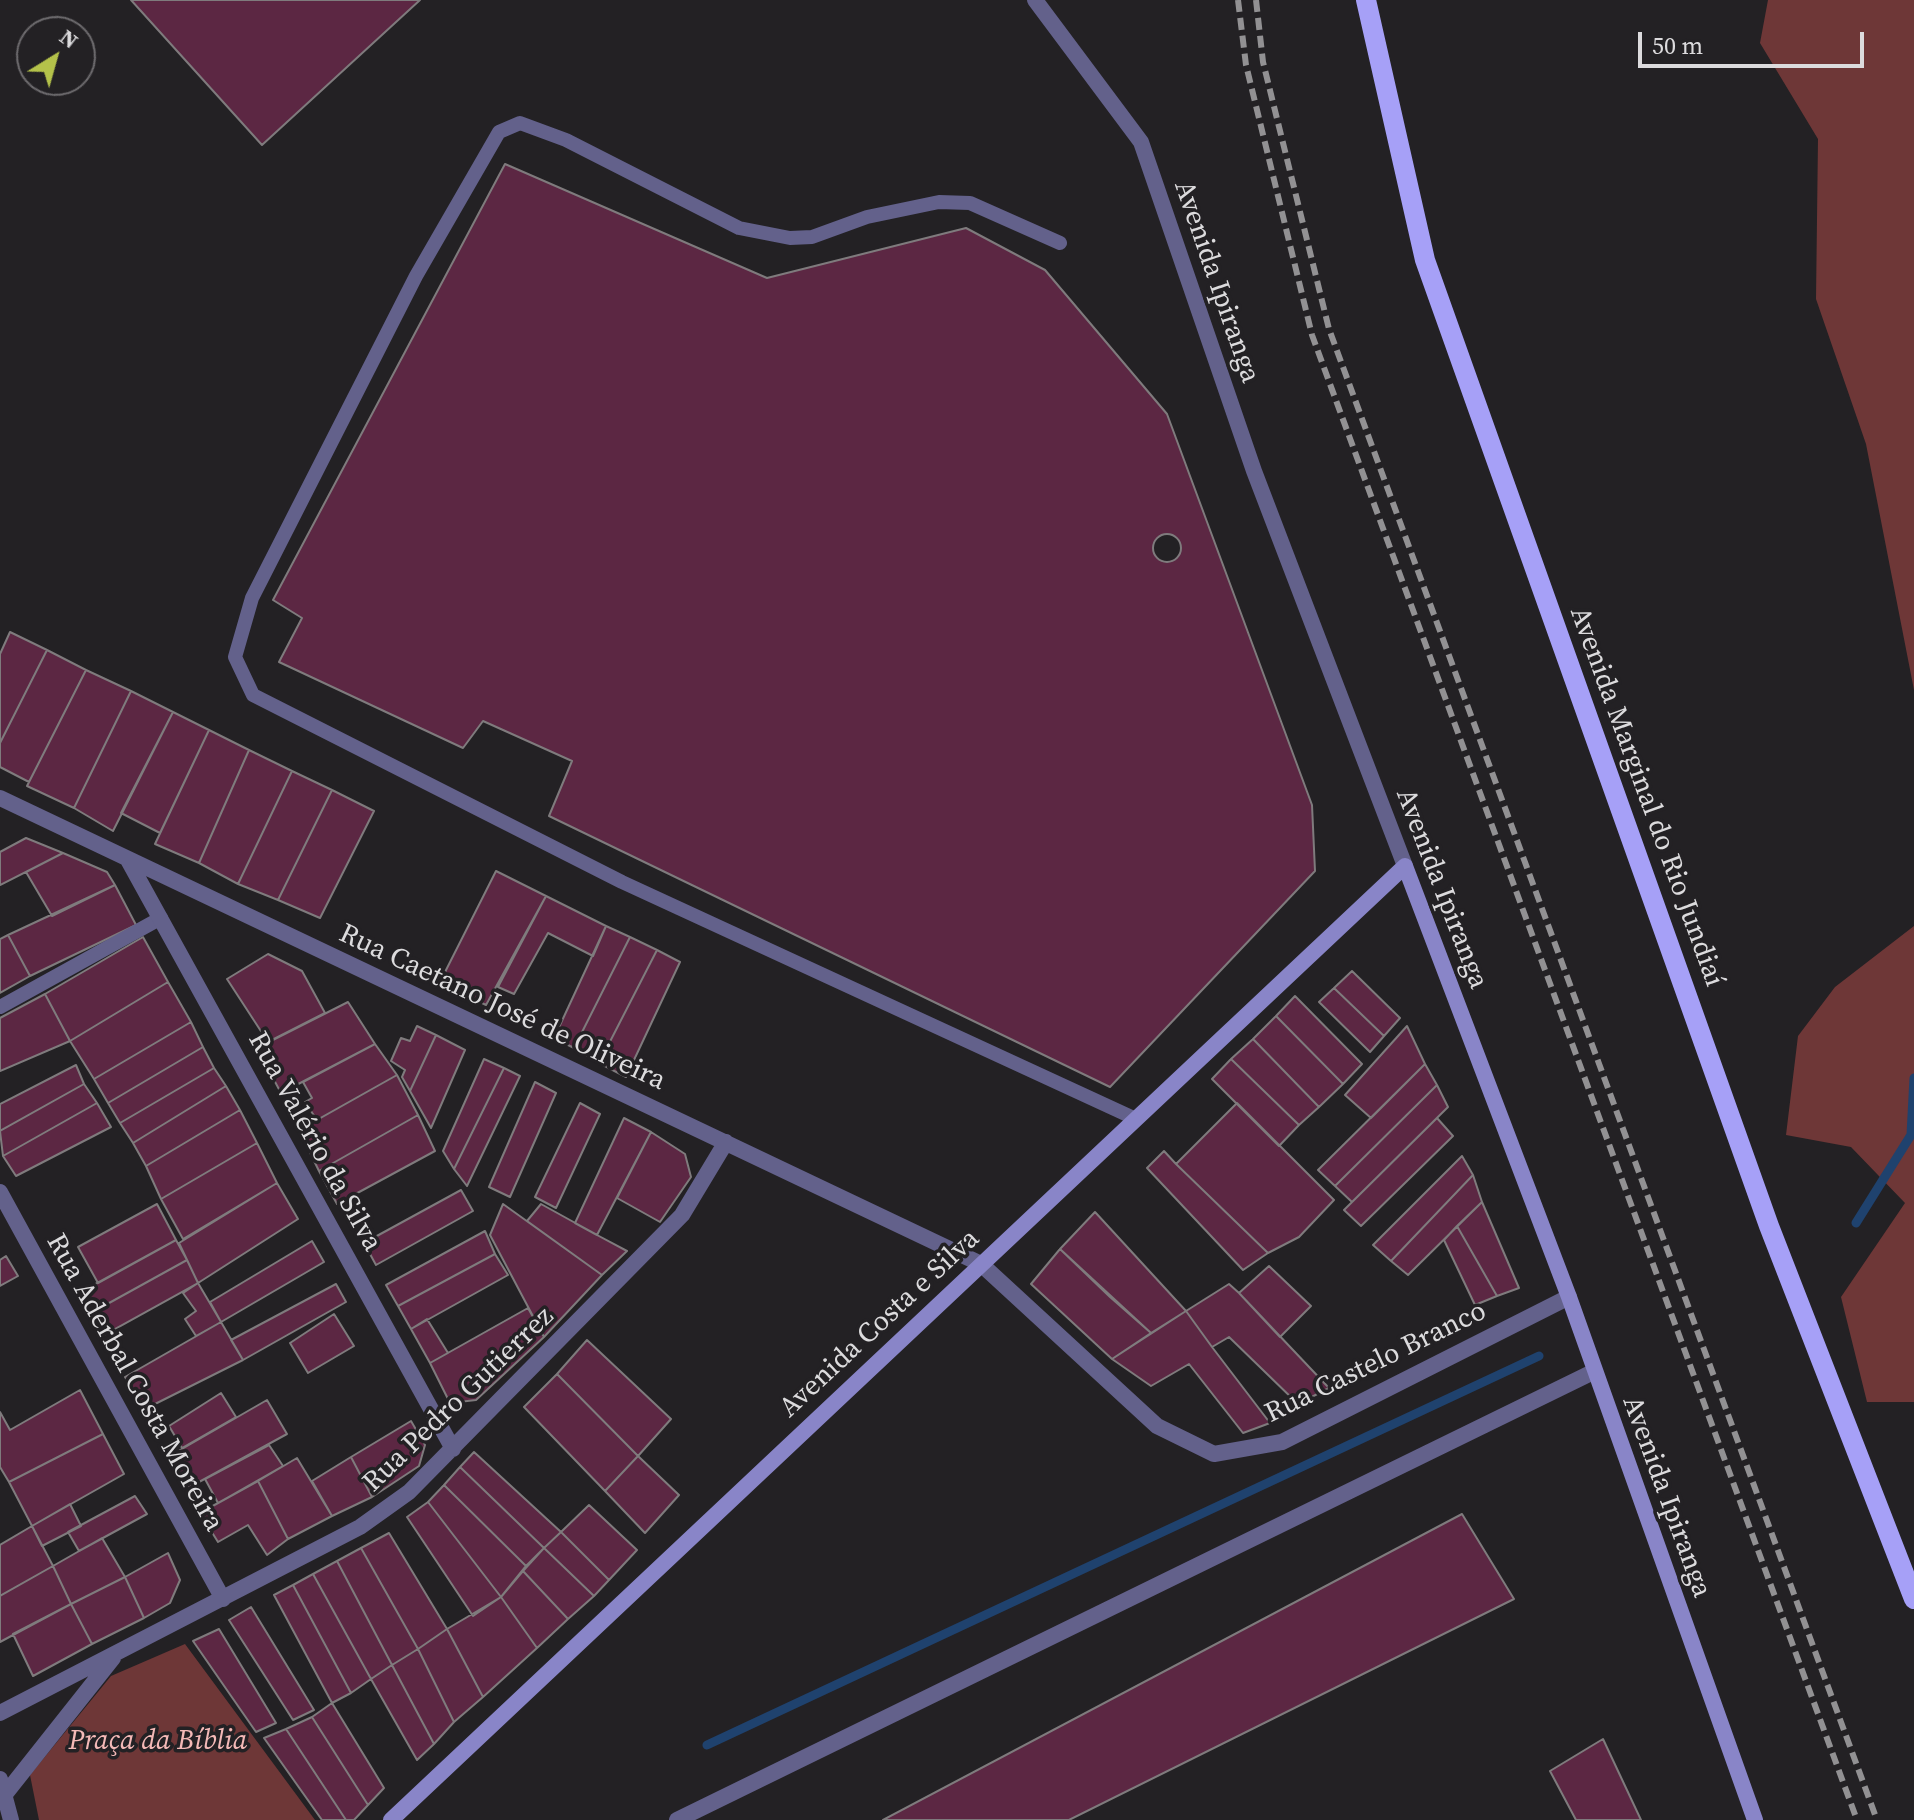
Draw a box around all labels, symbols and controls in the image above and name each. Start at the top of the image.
north arrow [16,16,96,96]
scale bar [1642,16,1868,66]
text: N [54,22,85,55]
text: 50 m [1652,29,1703,62]
street label: Avenida Ipiranga [1166,177,1266,387]
street label: Avenida Marginal do Rio Jundiaí [1562,602,1730,992]
street label: Avenida Ipiranga [1387,784,1495,994]
street label: Rua Caetano José de Oliveira [333,917,671,1099]
street label: Rua Valério da Silva [240,1026,388,1258]
street label: Avenida Costa e Silva [773,1223,987,1425]
street label: Rua Aderbal Costa Moreira [38,1228,230,1538]
street label: Rua Castelo Branco [1260,1295,1492,1431]
street label: Rua Pedro Gutierrez [357,1300,561,1500]
street label: Avenida Ipiranga [1614,1392,1718,1602]
park label: Praça da Bíblia [69,1725,247,1759]

